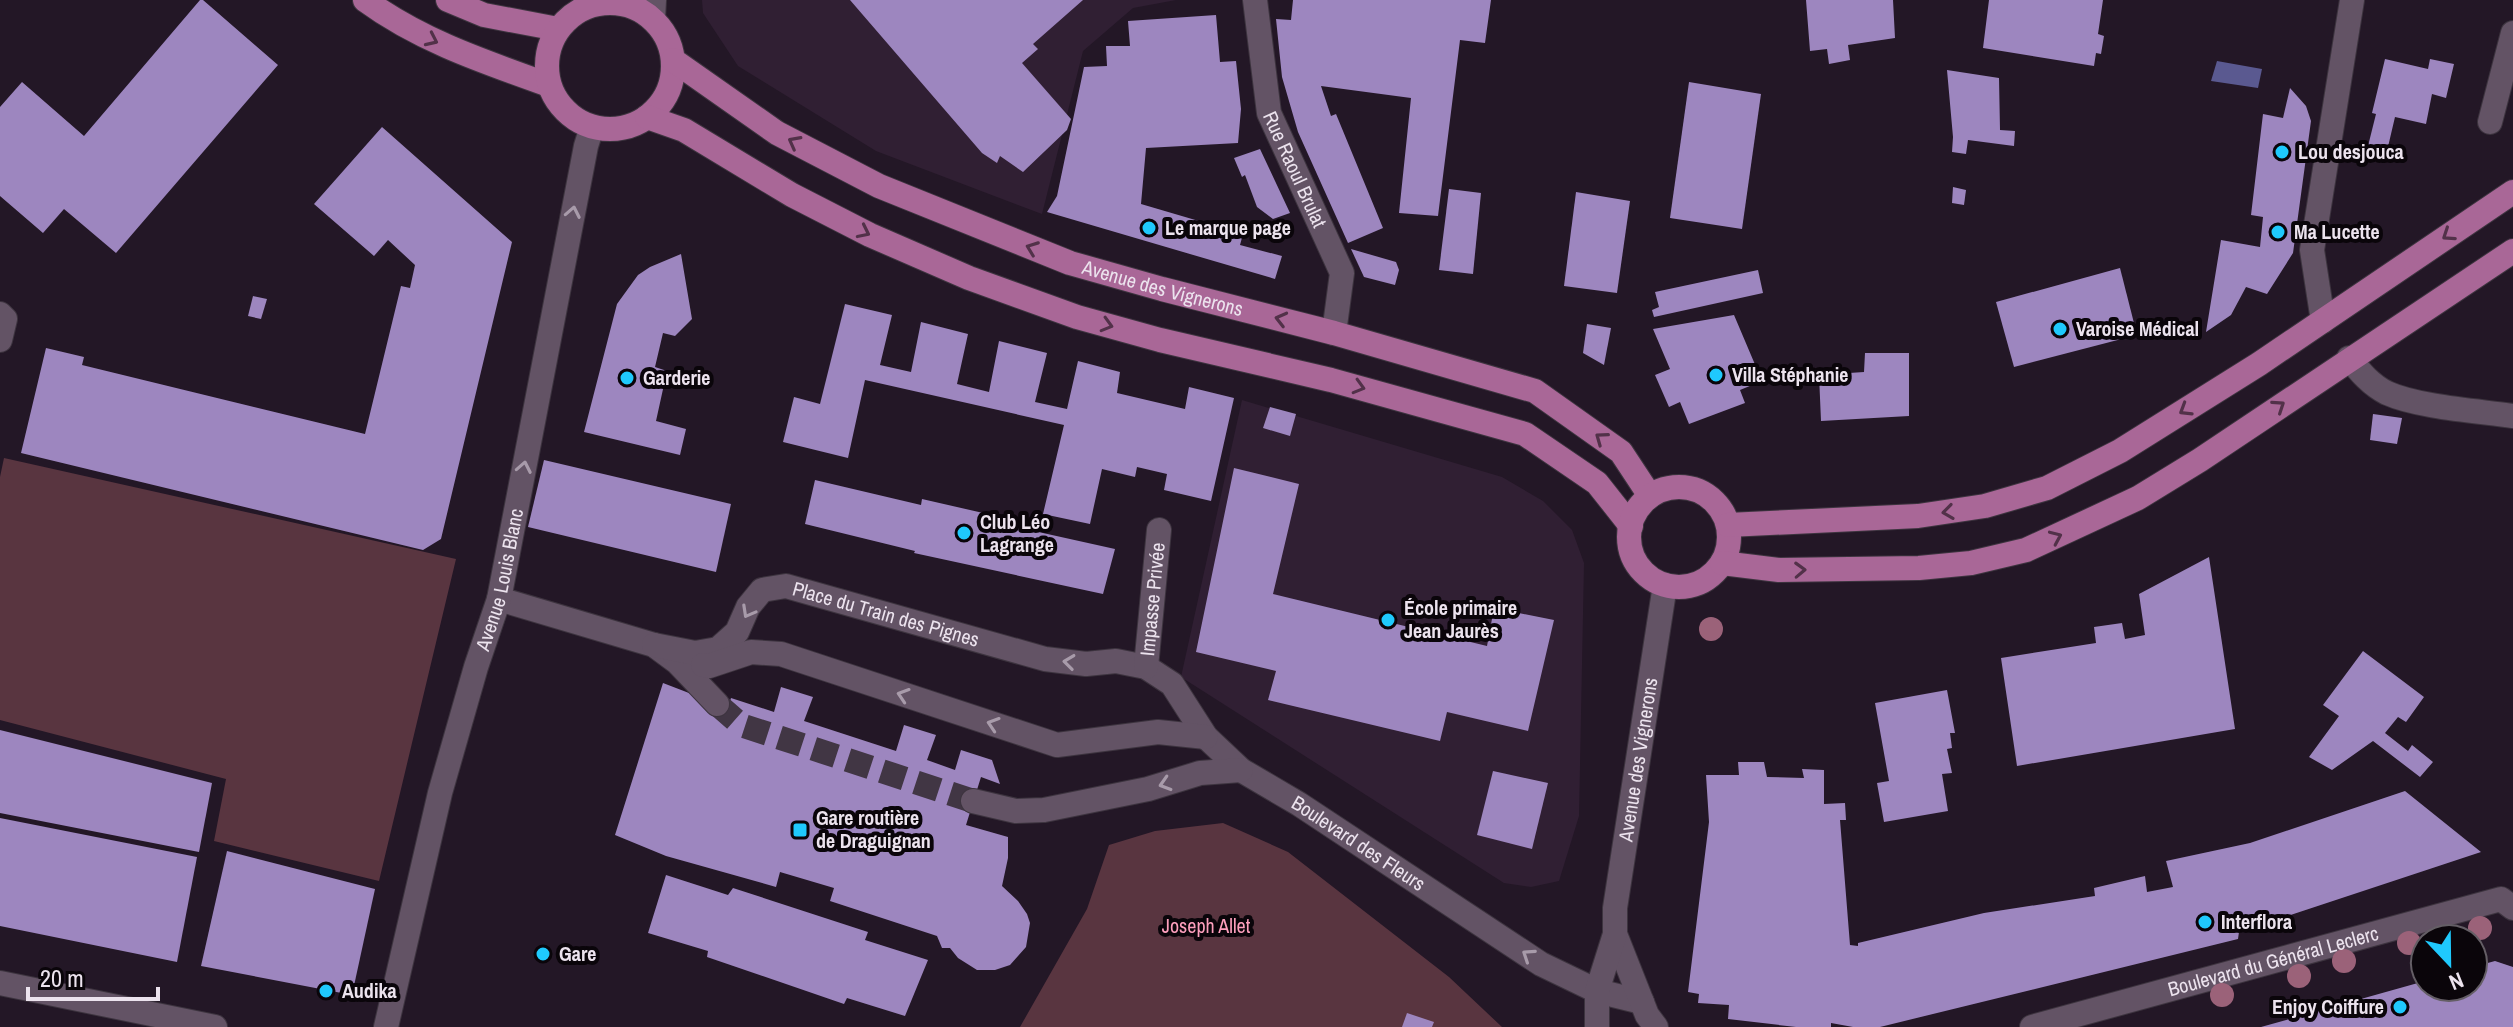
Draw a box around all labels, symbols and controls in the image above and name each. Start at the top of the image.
one-way arrow [424,31,438,47]
street label: Rue Raoul Brulat [1257,107,1334,232]
one-way arrow [789,136,803,152]
place label: Lou desjouca [2298,138,2404,165]
marker: Lou desjouca [2273,143,2291,161]
one-way arrow [563,205,580,219]
place label: Le marque page [1165,214,1291,241]
place label: Ma Lucette [2294,218,2380,245]
marker: Le marque page [1140,219,1158,237]
one-way arrow [856,222,871,238]
marker: Ma Lucette [2269,223,2287,241]
one-way arrow [2442,226,2457,241]
one-way arrow [1026,241,1040,257]
street label: Avenue des Vignerons [1078,253,1246,322]
one-way arrow [1275,312,1289,329]
place label: Varoise Médical [2076,315,2199,342]
one-way arrow [1099,316,1113,332]
marker: Varoise Médical [2051,320,2069,338]
place label: Villa Stéphanie [1732,361,1848,388]
place label: Garderie [643,364,710,391]
marker: Villa Stéphanie [1707,366,1725,384]
marker: Garderie [618,369,636,387]
one-way arrow [1351,378,1365,395]
one-way arrow [2179,401,2194,416]
one-way arrow [2271,401,2285,416]
one-way arrow [1595,433,1609,447]
one-way arrow [515,461,532,474]
one-way arrow [1942,503,1955,520]
street label: Avenue Louis Blanc [468,506,529,655]
place label: Club Léo Lagrange [980,508,1054,558]
marker: Club Léo Lagrange [955,524,973,542]
one-way arrow [2047,531,2062,547]
street label: Impasse Privée [1133,541,1171,657]
one-way arrow [1794,561,1807,578]
street label: Place du Train des Pignes [790,575,982,653]
place label: École primaire Jean Jaurès [1404,594,1517,644]
one-way arrow [742,603,757,618]
marker: École primaire Jean Jaurès [1379,611,1397,629]
one-way arrow [1062,654,1076,671]
street label: Avenue des Vignerons [1611,676,1663,844]
one-way arrow [897,688,911,704]
one-way arrow [986,717,1000,733]
one-way arrow [1159,775,1173,791]
street label: Boulevard des Fleurs [1287,789,1431,897]
place label: Gare routière de Draguignan [816,804,931,854]
marker: Gare routière de Draguignan [791,821,809,839]
place label: Interflora [2221,908,2292,935]
park label: Joseph Allet [1162,912,1251,939]
marker: Interflora [2196,913,2214,931]
street label: Boulevard du Général Leclerc [2165,919,2381,1002]
north arrow [2409,923,2489,1003]
place label: Gare [559,940,596,967]
marker: Gare [534,945,552,963]
one-way arrow [1523,950,1537,965]
scale bar [28,951,158,1001]
text: 20 m [40,962,84,994]
text: N [2445,965,2468,998]
place label: Audika [342,977,397,1004]
marker: Audika [317,982,335,1000]
place label: Enjoy Coiffure [2272,993,2384,1020]
marker: Enjoy Coiffure [2391,998,2409,1016]

